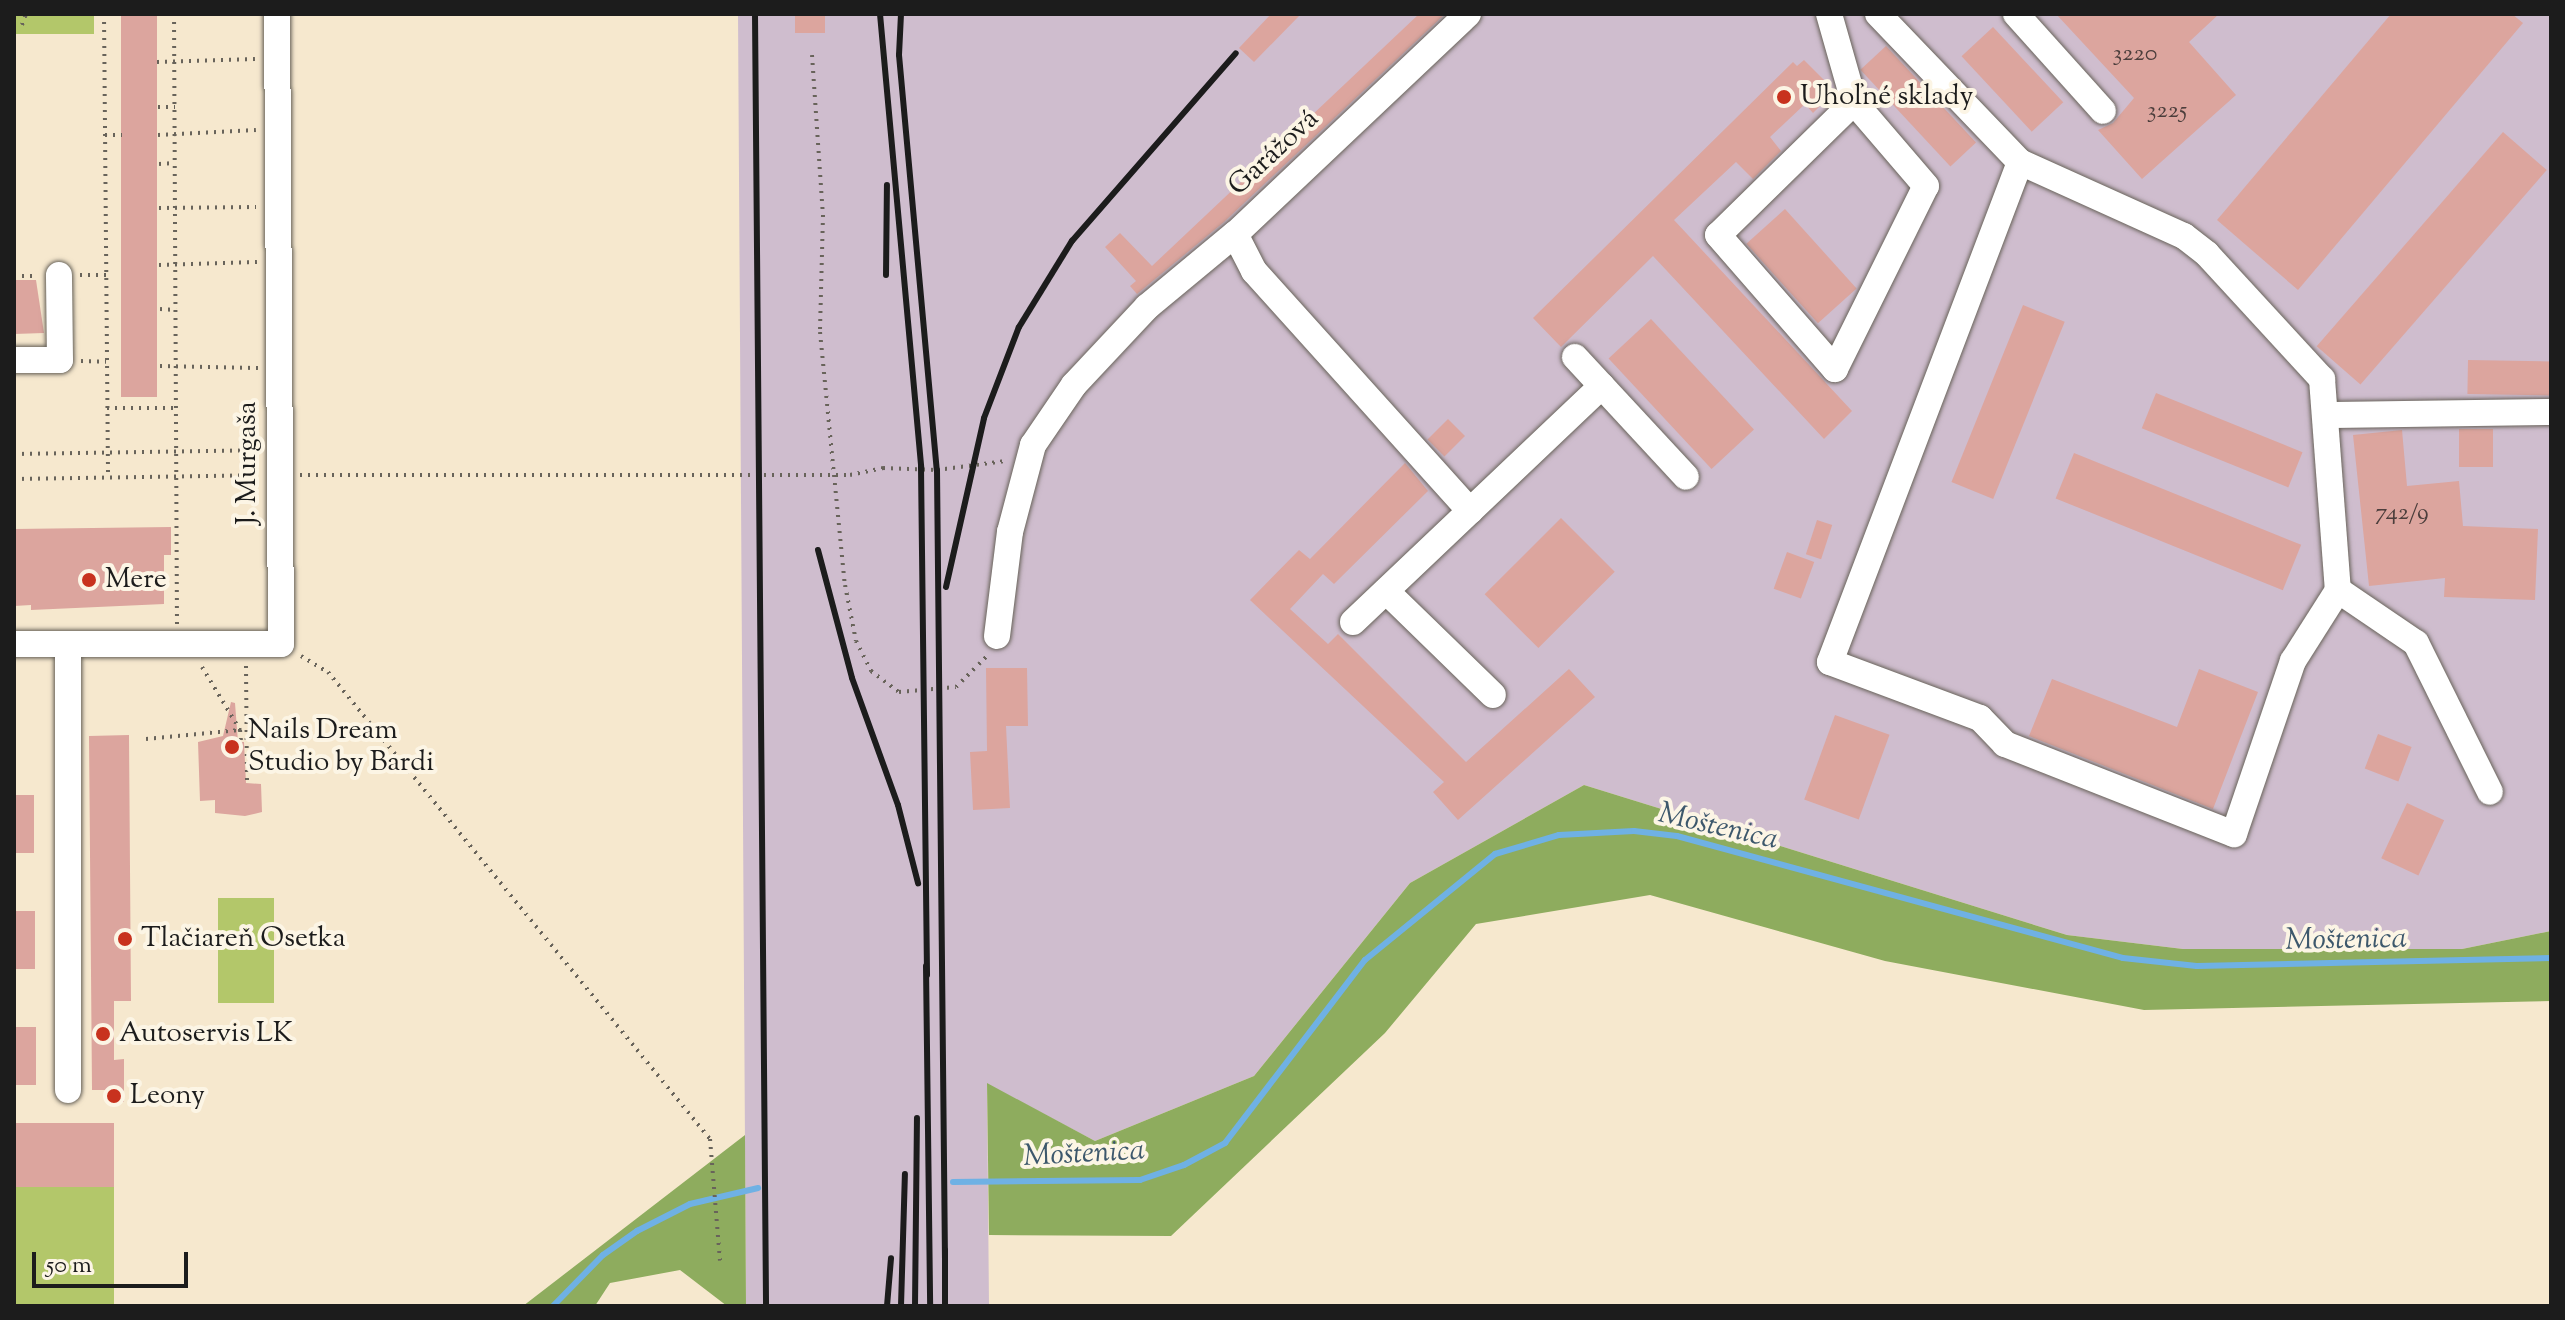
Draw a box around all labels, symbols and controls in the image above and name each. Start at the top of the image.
house number: 3220 [2113,41,2157,69]
place label: Uhoľné sklady [1800,80,1973,114]
marker: Uhoľné sklady [1775,88,1793,106]
house number: 3225 [2147,98,2187,126]
street label: Garážová [1222,103,1326,203]
street label: J. Murgaša [231,401,265,525]
house number: 742/9 [2375,500,2429,528]
place label: Mere [105,563,167,597]
marker: Mere [80,571,98,589]
place label: Nails Dream Studio by Bardi [248,714,434,780]
marker: Nails Dream Studio by Bardi [223,738,241,756]
water label: Moštenica [1655,797,1781,859]
place label: Tlačiareň Osetka [141,922,346,956]
water label: Moštenica [2285,922,2407,960]
marker: Tlačiareň Osetka [116,930,134,948]
place label: Autoservis LK [119,1017,293,1051]
marker: Autoservis LK [94,1025,112,1043]
place label: Leony [130,1079,205,1113]
marker: Leony [105,1087,123,1105]
water label: Moštenica [1022,1134,1146,1176]
scale bar [36,1236,192,1286]
text: 50 m [46,1249,92,1283]

